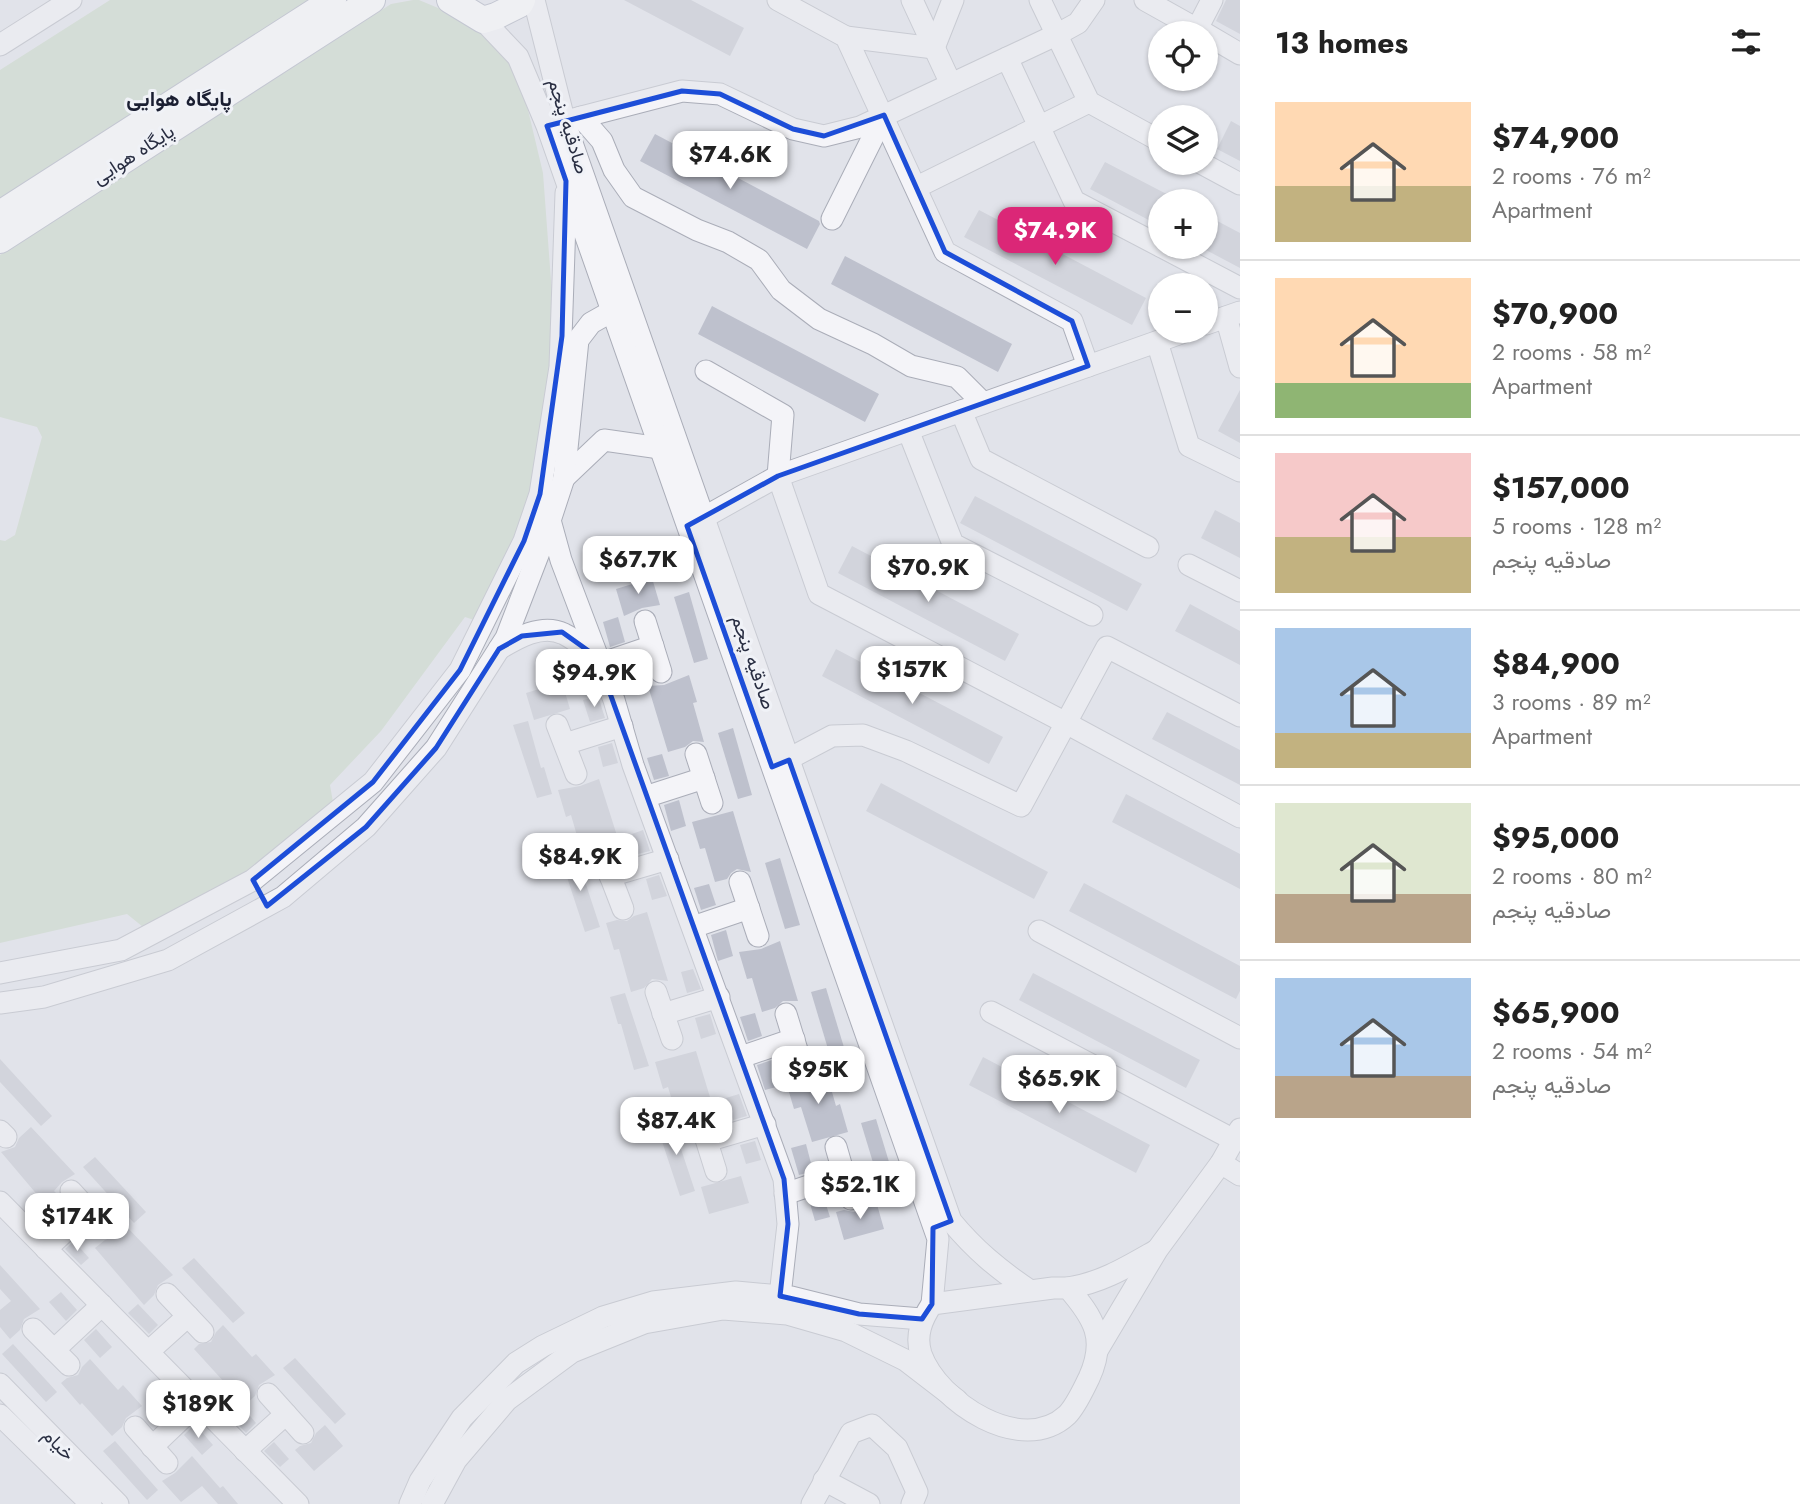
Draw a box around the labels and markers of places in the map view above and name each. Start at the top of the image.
pin: $74.6K [673,132,787,191]
pin: $74.9K [998,208,1112,267]
pin: $67.7K [581,536,695,596]
pin: $70.9K [871,544,985,604]
pin: $157K [863,646,961,706]
pin: $94.9K [537,650,651,709]
pin: $84.9K [523,834,637,893]
pin: $95K [777,1046,859,1106]
pin: $65.9K [1002,1056,1116,1115]
pin: $87.4K [619,1098,733,1157]
pin: $52.1K [803,1162,917,1221]
pin: $174K [28,1194,126,1253]
pin: $189K [149,1380,247,1440]

